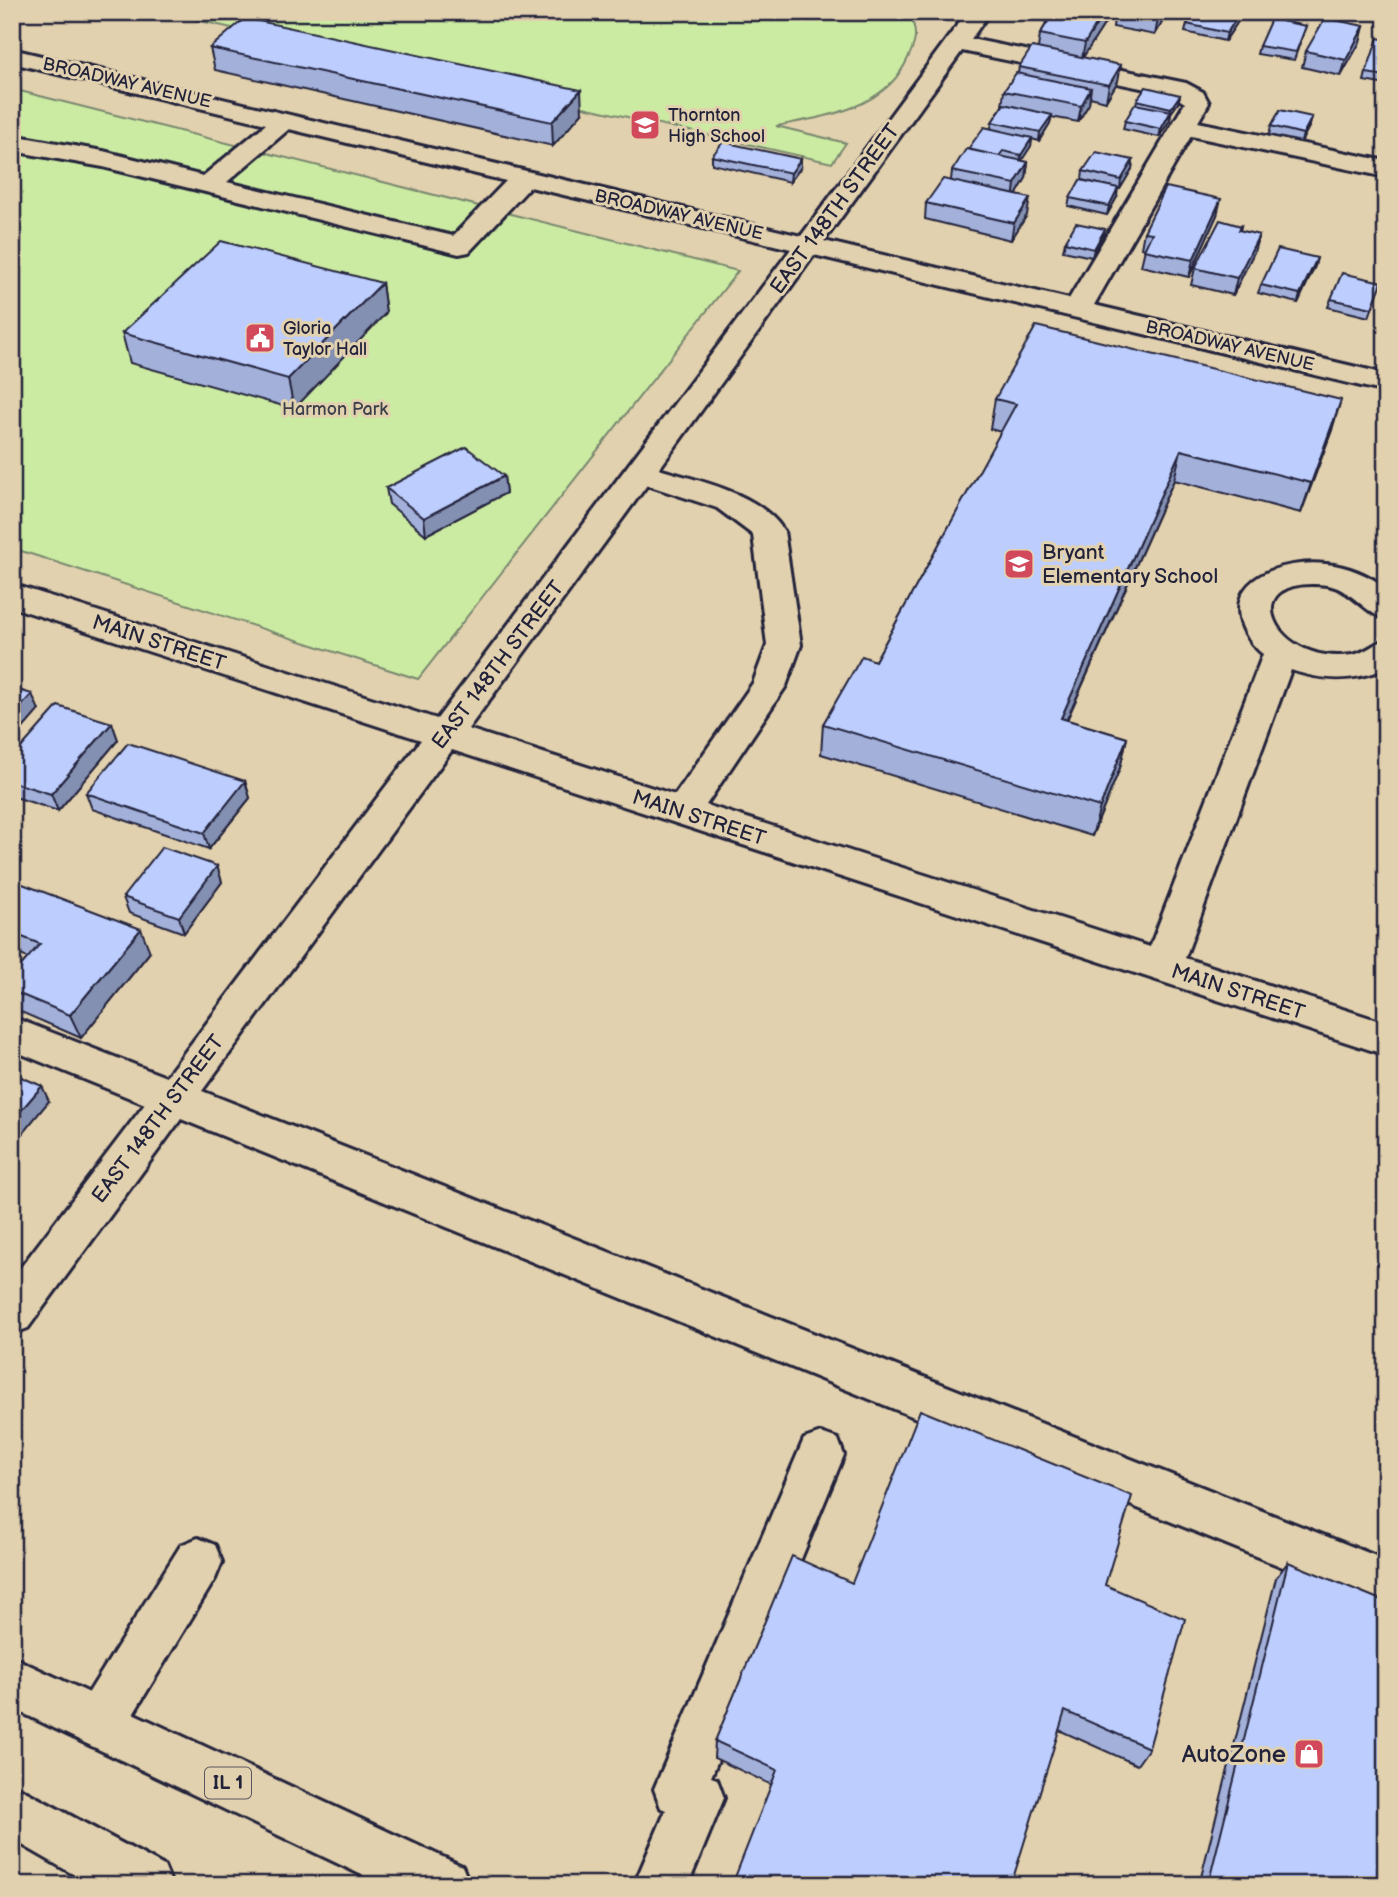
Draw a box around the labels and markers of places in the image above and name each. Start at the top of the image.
place label: Thornton High School [668,105,765,147]
school or university icon: Thornton High School [628,108,662,142]
place label: Gloria Taylor Hall [283,318,367,360]
public building icon: Gloria Taylor Hall [243,321,277,355]
place label: Bryant Elementary School [1042,540,1218,589]
school or university icon: Bryant Elementary School [1002,547,1036,581]
shop icon: AutoZone [1292,1737,1326,1771]
place label: AutoZone [1182,1740,1286,1769]

